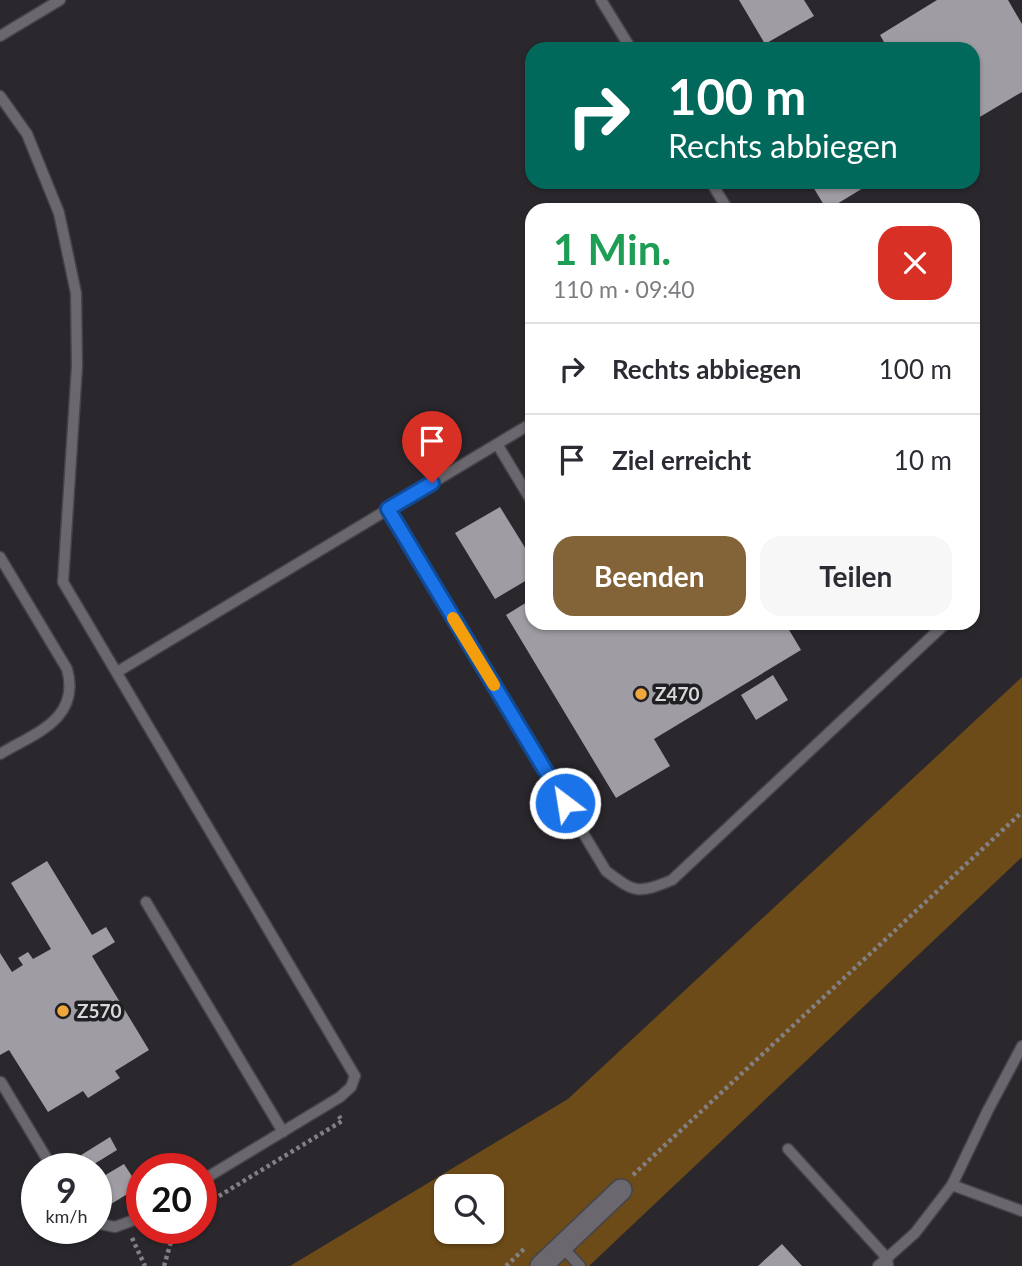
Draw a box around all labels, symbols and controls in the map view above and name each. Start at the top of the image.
text: 100 m [668,67,806,125]
icon: right [553,70,644,161]
text: Rechts abbiegen [668,126,898,165]
text: 1 Min. [553,224,671,274]
button: close [878,226,952,300]
text: 110 m · 09:40 [553,275,695,303]
icon: right [553,350,591,388]
text: Rechts abbiegen [612,353,801,385]
text: 100 m [879,353,952,385]
pin [402,411,462,483]
icon: arrive [413,422,451,460]
icon: arrive [553,441,591,479]
text: Ziel erreicht [612,444,751,476]
text: 10 m [894,444,952,476]
button: Beenden [553,536,746,616]
button: Teilen [760,536,952,616]
place label: Z470 [655,682,700,705]
marker: Z470 [633,686,649,702]
position arrow [528,766,602,840]
place label: Z570 [77,999,122,1022]
marker: Z570 [55,1003,71,1019]
speed limit sign: 20 [126,1153,217,1244]
text: 9 [56,1168,77,1210]
map controls [434,1174,504,1244]
button: search [434,1174,504,1244]
text: km/h [45,1205,88,1227]

